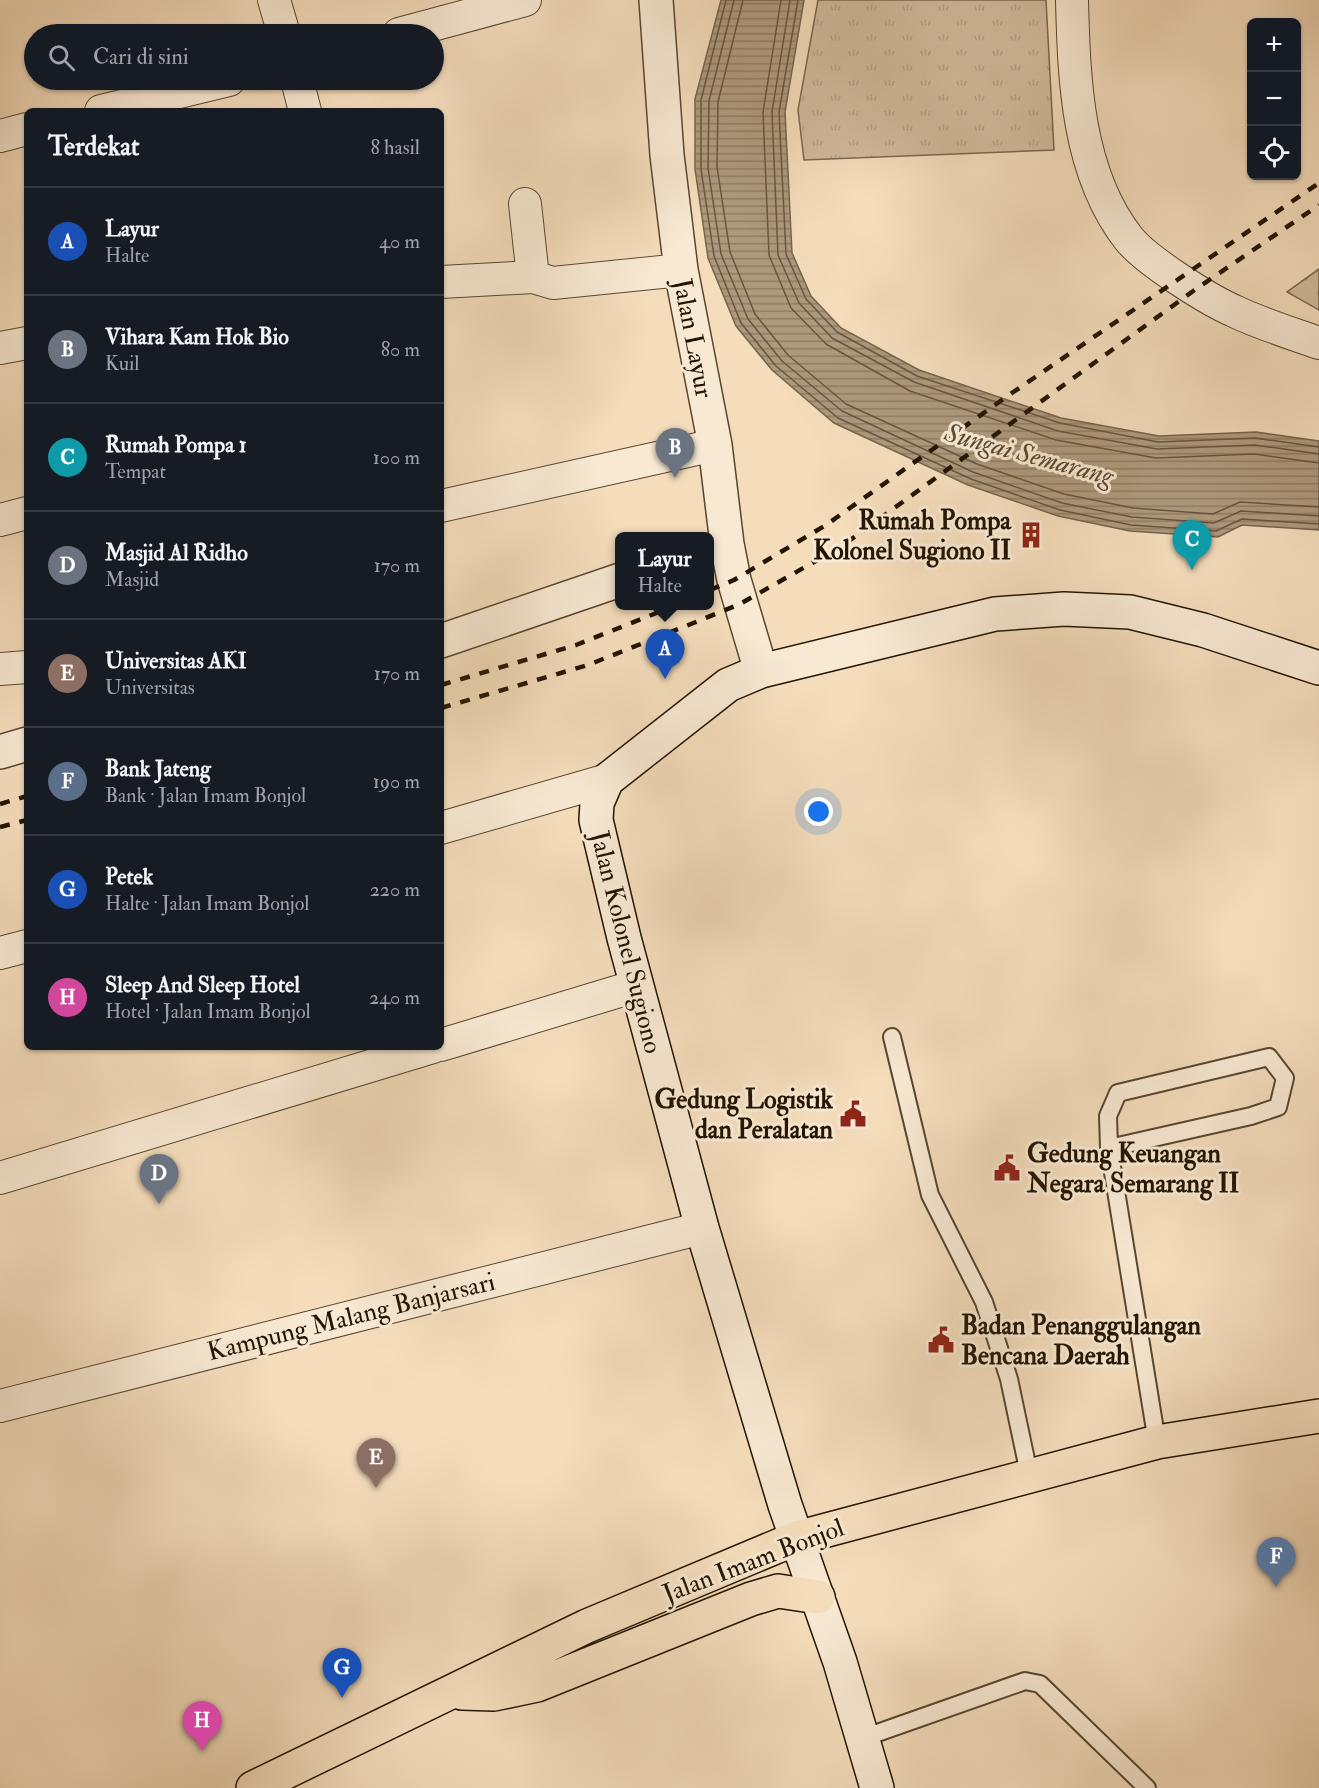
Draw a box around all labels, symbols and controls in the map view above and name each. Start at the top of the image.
map controls [1247,18,1301,180]
button: + [1247,18,1301,72]
search box [24,24,444,90]
icon: search [45,41,78,74]
text: Cari di sini [93,43,189,71]
button: − [1247,72,1301,126]
button: locate [1247,126,1301,180]
text: Terdekat [48,131,139,163]
text: 8 hasil [370,135,420,160]
text: Layur [105,215,159,243]
text: A [61,229,74,254]
text: 40 m [379,229,420,254]
text: Halte [105,243,149,268]
street label: Jalan Layur [666,275,720,401]
text: Vihara Kam Hok Bio [105,323,289,351]
text: B [61,337,74,362]
text: 80 m [381,337,420,362]
text: Kuil [105,351,139,376]
water label: Sungai Semarang [940,416,1119,493]
pin: B [656,428,694,478]
text: Rumah Pompa 1 [105,431,247,459]
text: C [60,445,75,470]
text: 100 m [373,445,420,470]
text: Tempat [105,459,166,484]
place label: Rumah Pompa Kolonel Sugiono II [813,505,1012,568]
building icon: Rumah Pompa Kolonel Sugiono II [1016,520,1046,550]
pin: C [1172,520,1212,570]
popup [615,532,714,610]
text: Masjid Al Ridho [105,539,248,567]
text: Layur [637,545,692,573]
text: D [59,553,76,578]
text: 170 m [374,553,420,578]
text: Masjid [105,567,159,592]
text: Halte [637,573,682,598]
pin: A [646,630,684,679]
text: Universitas AKI [105,647,247,675]
text: E [60,661,75,686]
text: 170 m [374,661,420,686]
text: Universitas [105,675,195,700]
text: Bank Jateng [105,755,211,783]
text: F [61,769,74,794]
text: 190 m [373,769,420,794]
text: Bank · Jalan Imam Bonjol [105,783,306,808]
your location [804,797,833,826]
street label: Jalan Kolonel Sugiono [583,827,669,1057]
text: Petek [105,863,153,891]
text: G [59,877,76,902]
text: 220 m [370,877,420,902]
text: Halte · Jalan Imam Bonjol [105,891,309,916]
text: Sleep And Sleep Hotel [105,971,300,999]
text: H [59,985,76,1010]
text: 240 m [369,985,420,1010]
text: Hotel · Jalan Imam Bonjol [105,999,311,1024]
place label: Gedung Logistik dan Peralatan [654,1084,834,1146]
public building icon: Gedung Logistik dan Peralatan [838,1099,868,1129]
place label: Gedung Keuangan Negara Semarang II [1026,1138,1239,1201]
public building icon: Gedung Keuangan Negara Semarang II [992,1153,1022,1183]
pin: D [140,1154,178,1204]
street label: Kampung Malang Banjarsari [204,1266,499,1369]
place label: Badan Penanggulangan Bencana Daerah [961,1310,1201,1372]
public building icon: Badan Penanggulangan Bencana Daerah [926,1325,956,1355]
pin: E [356,1438,395,1488]
street label: Jalan Imam Bonjol [657,1512,849,1611]
pin: F [1256,1538,1296,1587]
pin: G [322,1648,362,1698]
pin: H [182,1702,222,1751]

